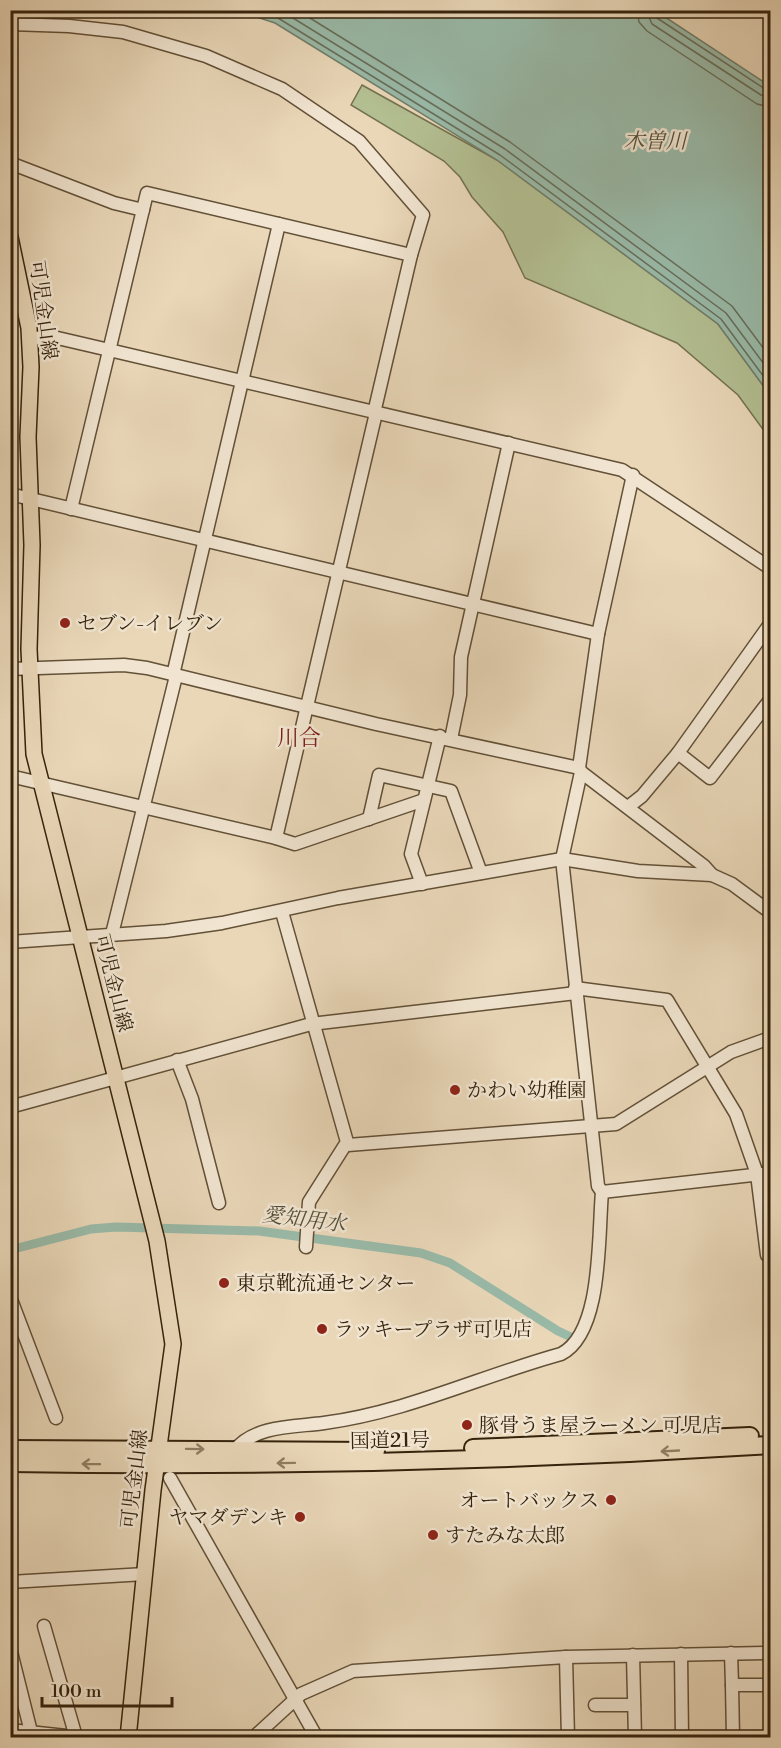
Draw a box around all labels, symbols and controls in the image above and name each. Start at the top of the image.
water label: 木曽川 [624,129,688,155]
street label: 可児金山線 [23,259,62,361]
place label: セブン-イレブン [77,612,223,637]
marker: セブン-イレブン [58,616,72,630]
district label: 川合 [277,725,321,752]
street label: 可児金山線 [88,932,137,1035]
place label: かわい幼稚園 [467,1079,587,1104]
marker: かわい幼稚園 [448,1083,462,1097]
water label: 愛知用水 [261,1202,349,1238]
place label: 東京靴流通センター [236,1272,415,1297]
marker: 東京靴流通センター [217,1276,231,1290]
place label: ラッキープラザ可児店 [334,1318,533,1343]
marker: ラッキープラザ可児店 [315,1322,329,1336]
place label: 豚骨うま屋ラーメン 可児店 [479,1414,722,1439]
marker: 豚骨うま屋ラーメン 可児店 [460,1418,474,1432]
street label: 可児金山線 [117,1428,154,1530]
street label: 国道21号 [350,1428,430,1455]
one-way arrow [184,1443,204,1455]
one-way arrow [661,1446,681,1457]
one-way arrow [277,1457,297,1469]
one-way arrow [82,1458,102,1470]
place label: オートバックス [460,1489,599,1514]
marker: オートバックス [604,1493,618,1507]
place label: ヤマダデンキ [168,1506,288,1531]
marker: ヤマダデンキ [293,1510,307,1524]
place label: すたみな太郎 [445,1524,565,1549]
marker: すたみな太郎 [426,1528,440,1542]
scale bar [42,1670,172,1708]
text: 100 m [51,1680,102,1703]

